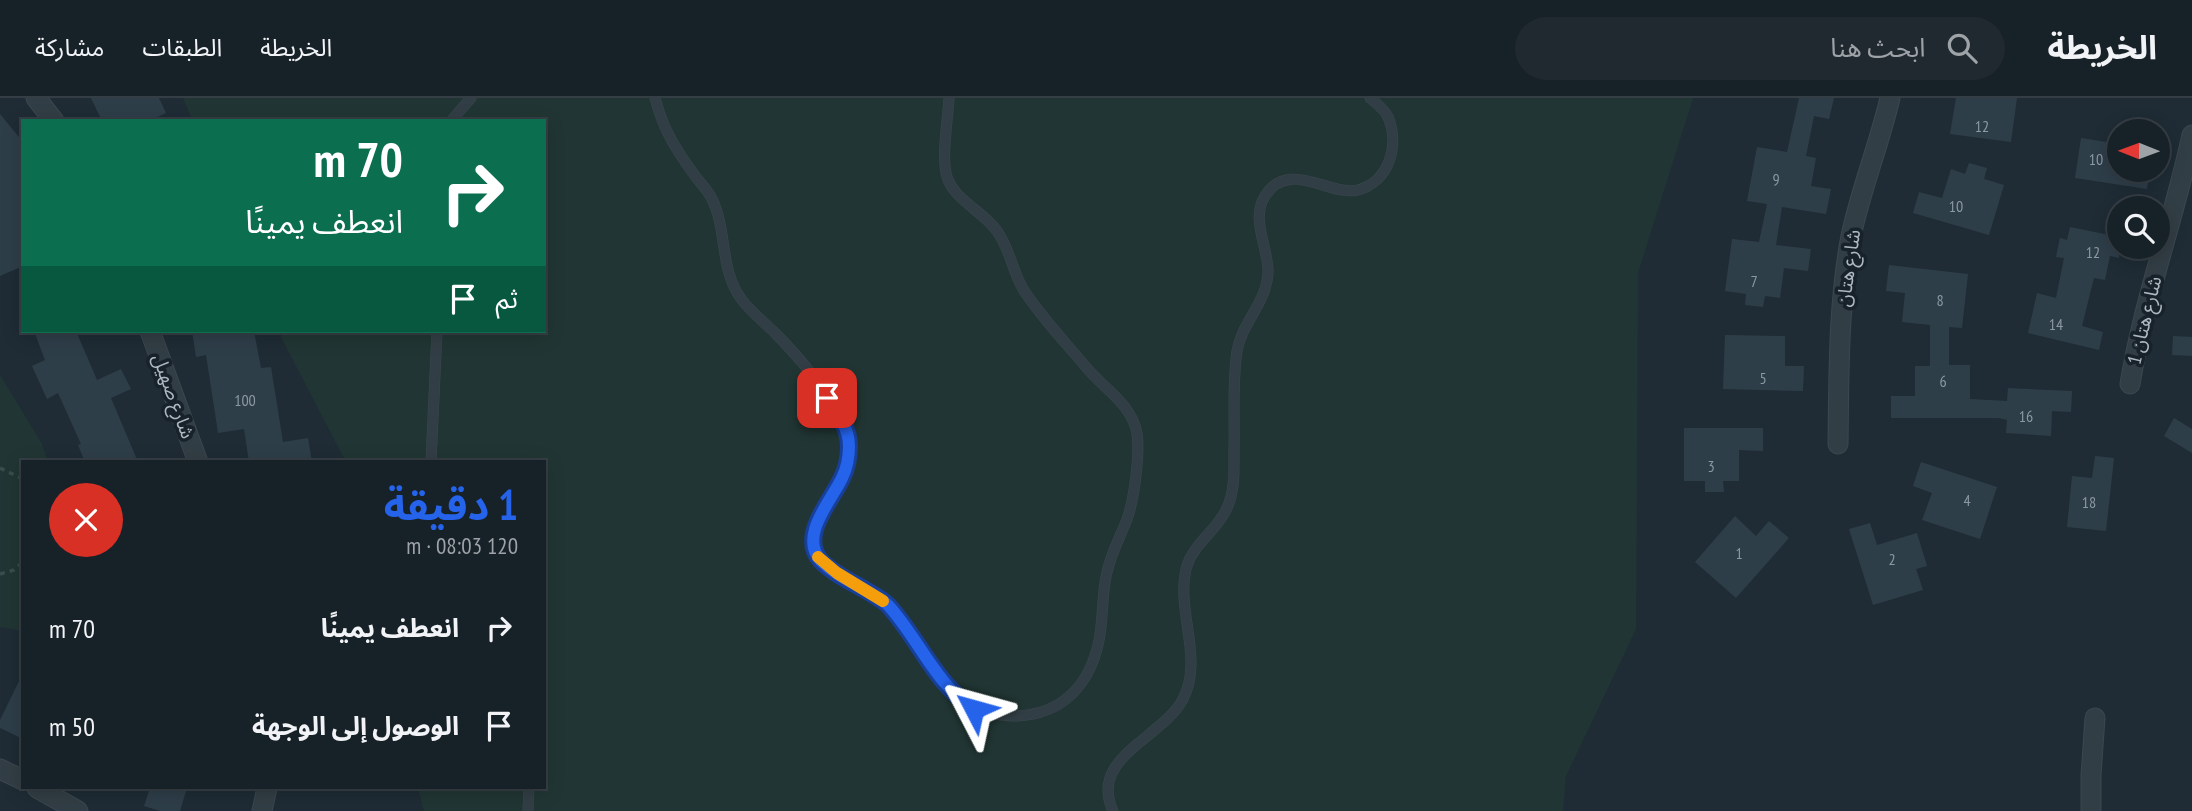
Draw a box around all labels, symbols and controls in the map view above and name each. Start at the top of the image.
search box [1515,17,2005,80]
text: الخريطة [2047,25,2157,68]
icon: search [1943,29,1981,67]
text: ابحث هنا [1830,31,1925,64]
text: مشاركة [35,32,104,63]
text: الطبقات [142,32,222,63]
text: الخريطة [260,32,332,63]
house number: 12 [1975,116,1989,136]
north arrow [2107,119,2170,182]
map controls [2107,119,2170,259]
text: 70 m [314,127,403,191]
icon: right [427,147,518,238]
house number: 10 [2089,149,2103,169]
house number: 9 [1772,169,1780,189]
house number: 10 [1949,196,1963,216]
button: search [2107,196,2170,259]
text: انعطف يمينًا [245,200,403,242]
street label: شارع هتان [1831,228,1867,308]
house number: 12 [2086,242,2100,262]
house number: 7 [1750,271,1758,291]
street label: شارع هتان 1 [2121,273,2168,367]
icon: arrive [444,280,482,318]
text: ثم [496,282,518,315]
house number: 8 [1936,290,1944,310]
house number: 14 [2049,314,2063,334]
street label: شارع صهيل [146,350,200,443]
pin [797,368,857,428]
house number: 5 [1759,368,1767,388]
house number: 6 [1939,371,1947,391]
icon: arrive [808,379,846,417]
house number: 100 [234,390,256,410]
house number: 16 [2019,406,2033,426]
house number: 3 [1707,456,1715,476]
text: 1 دقيقة [384,477,518,532]
button: close [49,483,123,557]
house number: 4 [1963,490,1971,510]
house number: 18 [2082,492,2096,512]
text: 120 m · 08:03 [406,531,518,560]
house number: 1 [1735,543,1743,563]
house number: 2 [1888,549,1896,569]
icon: right [480,609,518,647]
text: انعطف يمينًا [321,611,459,644]
text: 70 m [49,612,95,645]
position arrow [937,672,1011,746]
icon: arrive [480,707,518,745]
text: الوصول إلى الوجهة [252,709,459,742]
text: 50 m [49,710,95,743]

